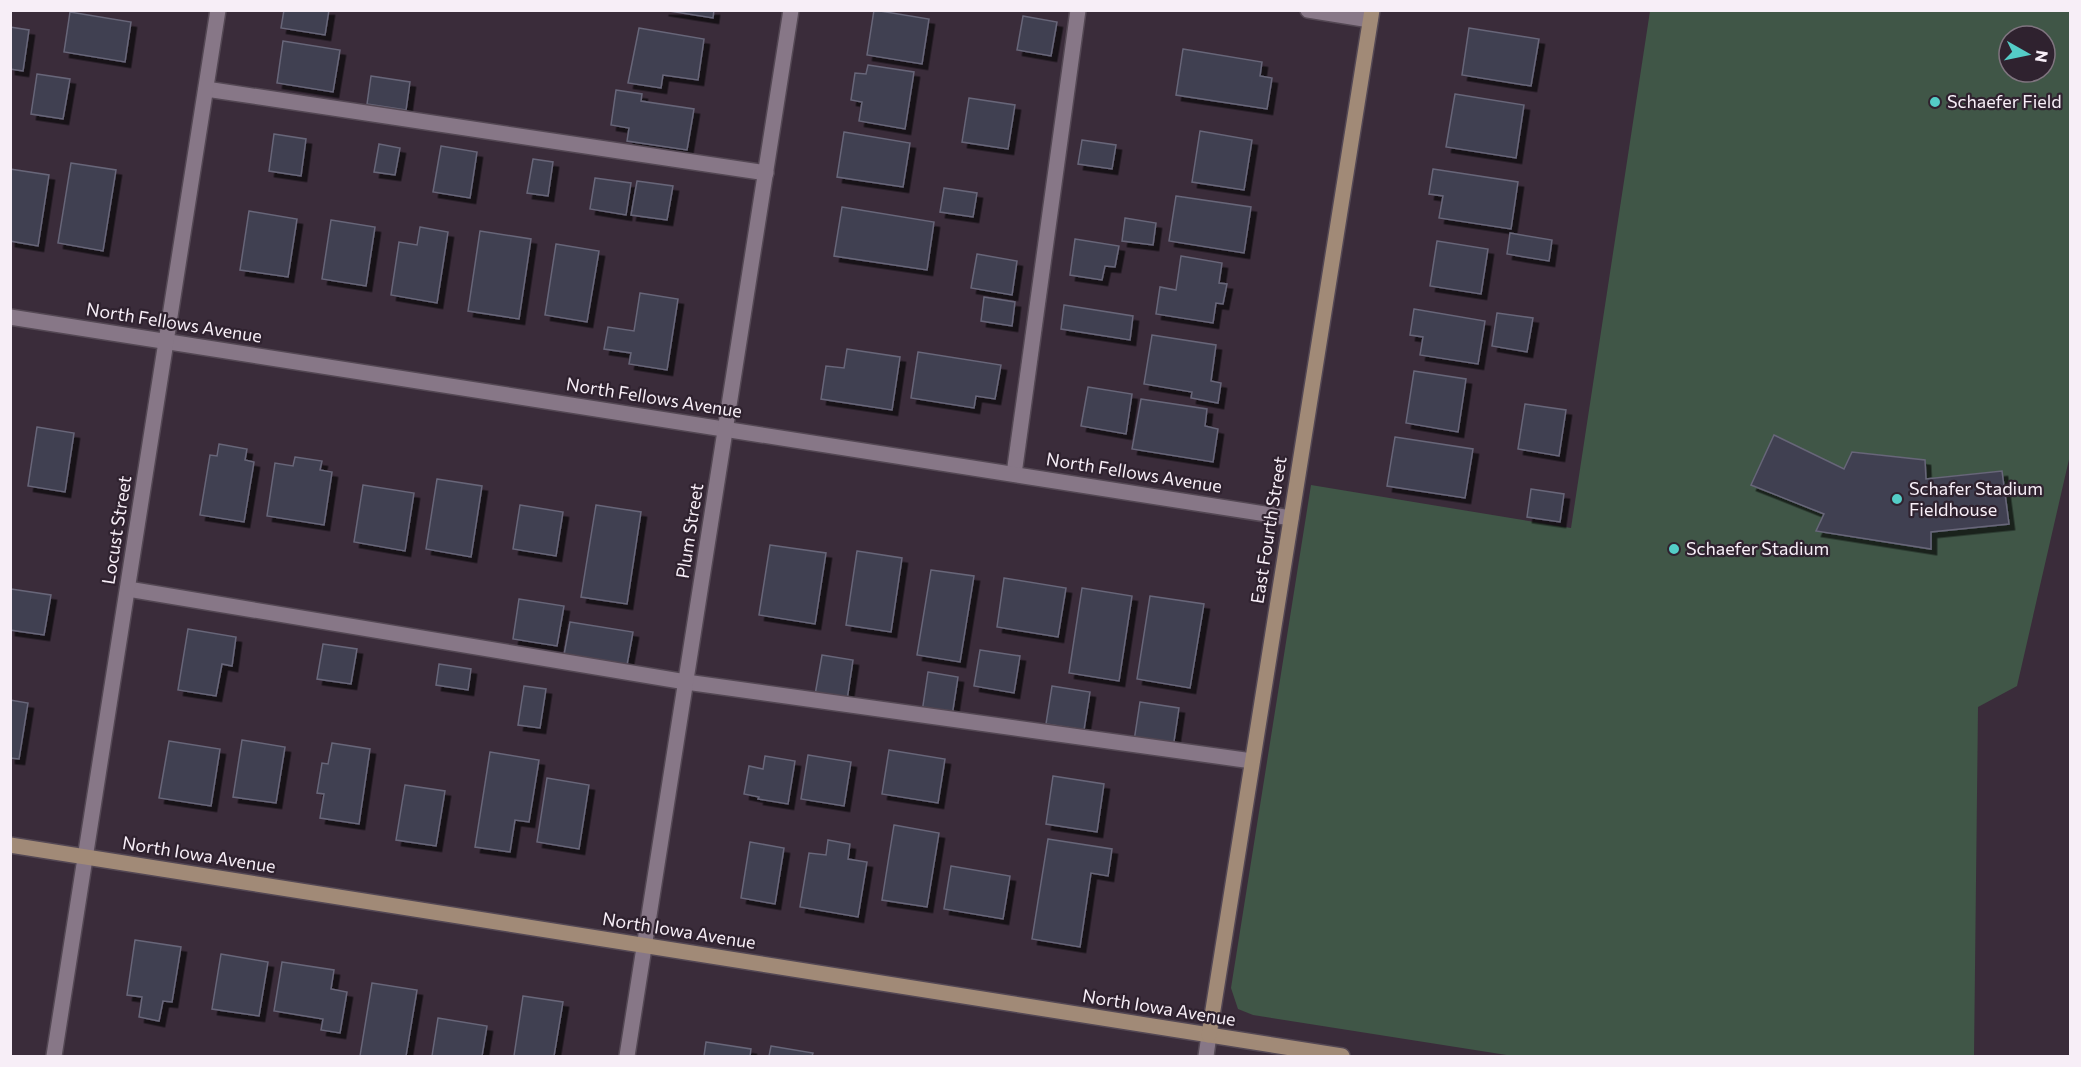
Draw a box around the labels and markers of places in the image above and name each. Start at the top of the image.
place label: Schaefer Field [1947,90,2062,112]
marker: Schaefer Field [1928,95,1942,109]
place label: Schafer Stadium Fieldhouse [1909,477,2043,520]
marker: Schafer Stadium Fieldhouse [1890,492,1904,506]
place label: Schaefer Stadium [1686,537,1829,559]
marker: Schaefer Stadium [1667,542,1681,556]

